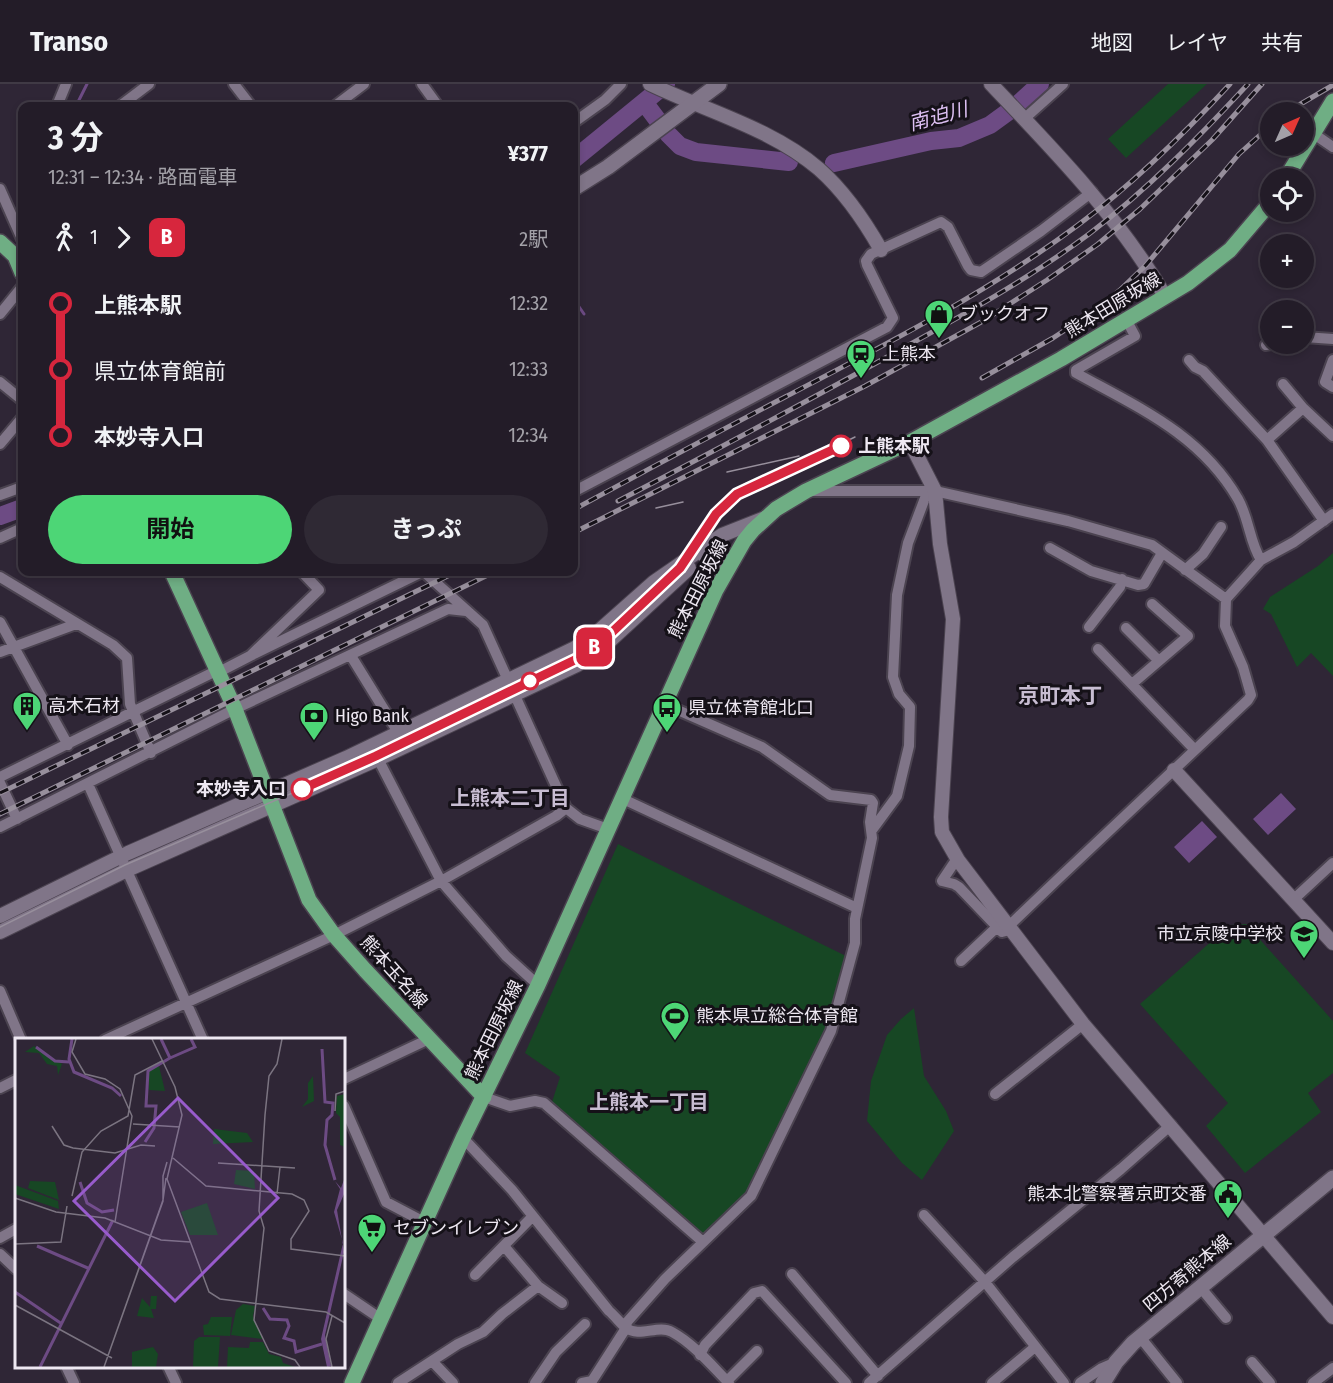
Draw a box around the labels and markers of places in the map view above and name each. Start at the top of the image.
shop icon: ブックオフ [923,298,955,340]
place label: ブックオフ [960,303,1050,325]
station icon: 上熊本 [845,338,877,380]
place label: 上熊本 [882,343,936,365]
marker: 上熊本駅 [830,435,852,457]
place label: 上熊本駅 [858,435,930,457]
unlabelled marker [521,672,539,690]
building icon: 高木石材 [11,690,43,732]
bus stop icon: 県立体育館北口 [651,692,683,734]
place label: 高木石材 [48,695,120,717]
place label: 県立体育館北口 [688,697,814,719]
bank icon: Higo Bank [298,700,330,742]
place label: Higo Bank [335,705,409,727]
place label: 本妙寺入口 [196,778,286,800]
marker: 本妙寺入口 [291,778,313,800]
school or university icon: 市立京陵中学校 [1288,918,1320,960]
place label: 市立京陵中学校 [1157,923,1283,945]
sports icon: 熊本県立総合体育館 [659,1000,691,1042]
place label: 熊本県立総合体育館 [696,1005,858,1027]
public building icon: 熊本北警察署京町交番 [1212,1178,1244,1220]
place label: 熊本北警察署京町交番 [1027,1183,1207,1205]
supermarket icon: セブンイレブン [356,1212,388,1254]
place label: セブンイレブン [393,1217,519,1239]

